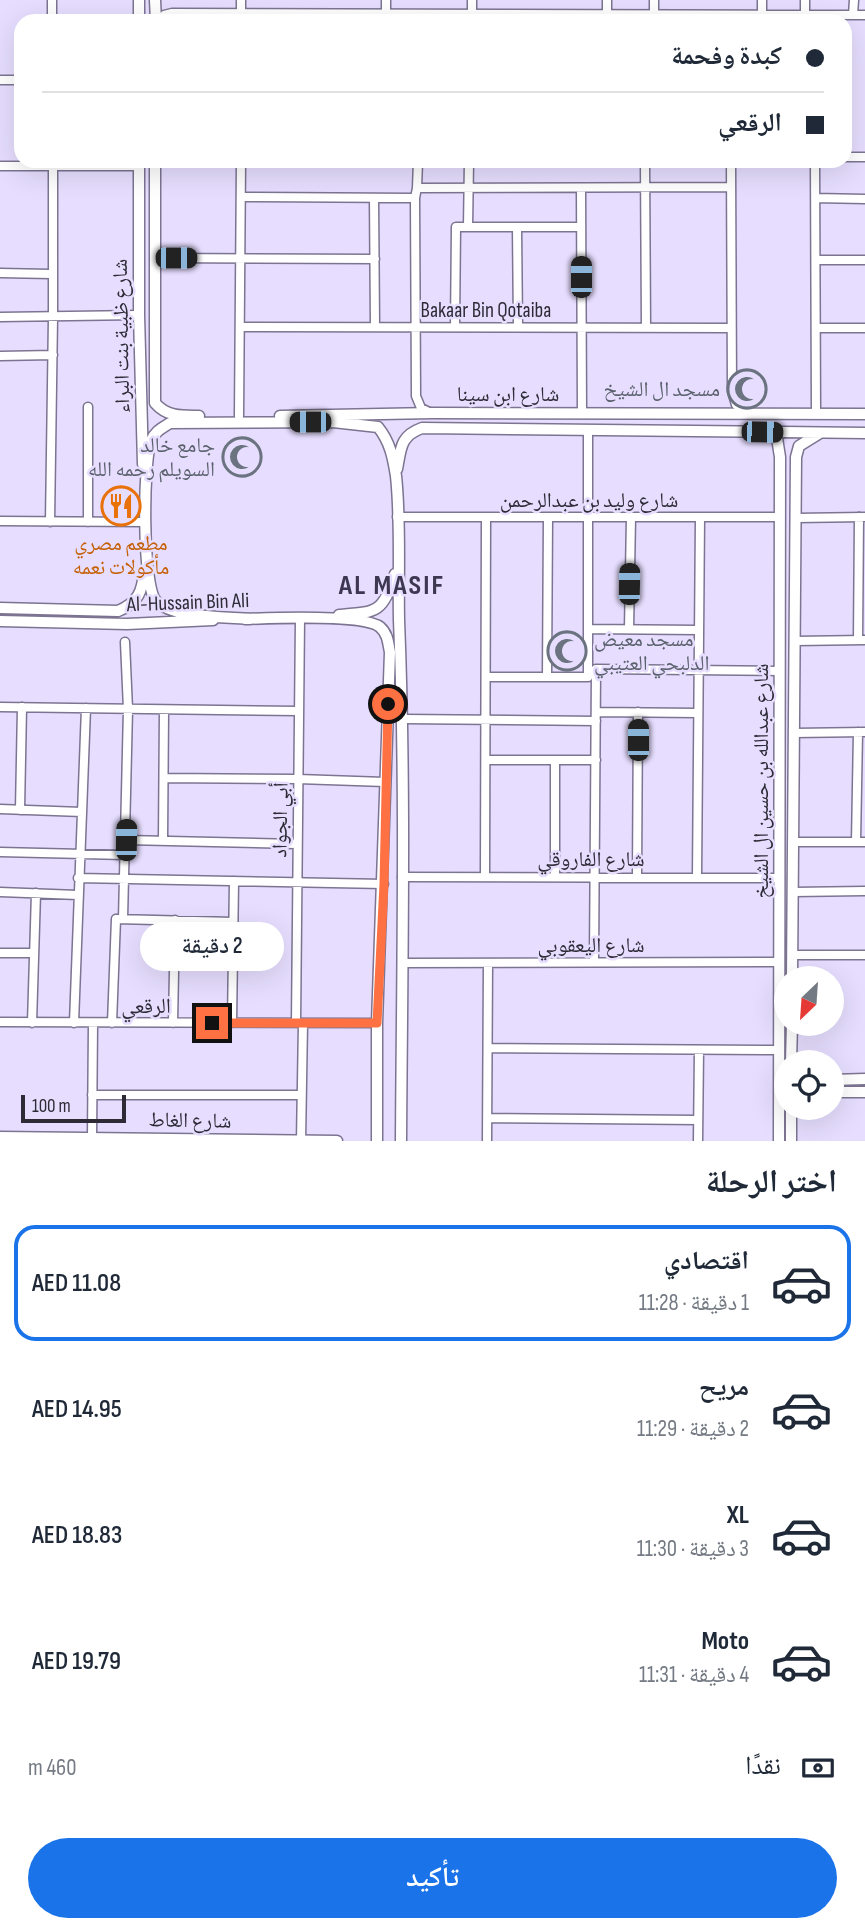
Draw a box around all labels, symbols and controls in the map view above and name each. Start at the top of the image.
text: كبدة وفحمة [671,41,782,72]
text: الرقعي [718,108,782,139]
car [156,248,198,269]
car [571,256,592,298]
street label: شارع ظبية بنت البراء [108,259,135,413]
street label: Bakaar Bin Qotaiba [421,298,551,323]
mosque icon: مسجد ال الشيخ [726,368,768,410]
place label: مسجد ال الشيخ [603,377,720,402]
street label: شارع ابن سينا [457,382,559,407]
car [290,412,332,433]
car [741,421,784,443]
place label: جامع خالد السويلم رحمه الله [88,433,215,483]
mosque icon: جامع خالد السويلم رحمه الله [221,436,263,478]
restaurant icon: مطعم مصري مأكولات نعمه [100,485,142,527]
street label: شارع وليد بن عبدالرحمن [500,488,678,513]
place label: مطعم مصري مأكولات نعمه [73,531,169,580]
car [619,563,640,605]
district label: AL MASIF [338,569,445,602]
street label: Al-Hussain Bin Ali [125,588,250,617]
place label: مسجد معيض الدلبحي العتيبي [594,627,710,679]
mosque icon: مسجد معيض الدلبحي العتيبي [546,630,588,672]
street label: شارع عبدالله بن حسين ال الشيخ [749,664,774,899]
route start [372,688,404,720]
car [628,719,649,761]
street label: أبي الجواد [267,782,297,858]
car [116,819,137,861]
street label: شارع الفاروقي [537,847,645,875]
callout: 2 دقيقة [140,922,284,970]
text: 2 دقيقة [181,932,243,960]
street label: شارع اليعقوبي [537,933,645,961]
north arrow [774,966,844,1036]
map controls [774,966,844,1120]
street label: الرقعي [121,994,171,1023]
route end [196,1007,228,1039]
button: locate [774,1050,844,1120]
scale bar [21,1092,126,1124]
text: 100 m [32,1095,71,1118]
street label: شارع الغاط [148,1107,232,1134]
text: اختر الرحلة [706,1163,837,1202]
text: اقتصادي [664,1246,749,1277]
icon: car [770,1252,833,1315]
text: AED 11.08 [32,1268,121,1299]
text: 1 دقيقة · 11:28 [639,1289,749,1317]
text: مريح [699,1372,749,1403]
icon: car [770,1378,833,1441]
text: AED 14.95 [32,1394,122,1425]
text: 2 دقيقة · 11:29 [637,1415,749,1443]
text: XL [727,1500,749,1531]
icon: car [770,1504,833,1567]
text: AED 18.83 [32,1520,122,1551]
text: 3 دقيقة · 11:30 [637,1535,749,1563]
text: Moto [701,1626,749,1657]
icon: car [770,1630,833,1693]
text: AED 19.79 [32,1646,121,1677]
text: 4 دقيقة · 11:31 [639,1661,749,1689]
icon: cash [799,1749,837,1787]
text: نقدًا [745,1751,781,1782]
text: 460 m [28,1754,76,1782]
button: تأكيد [28,1838,837,1918]

